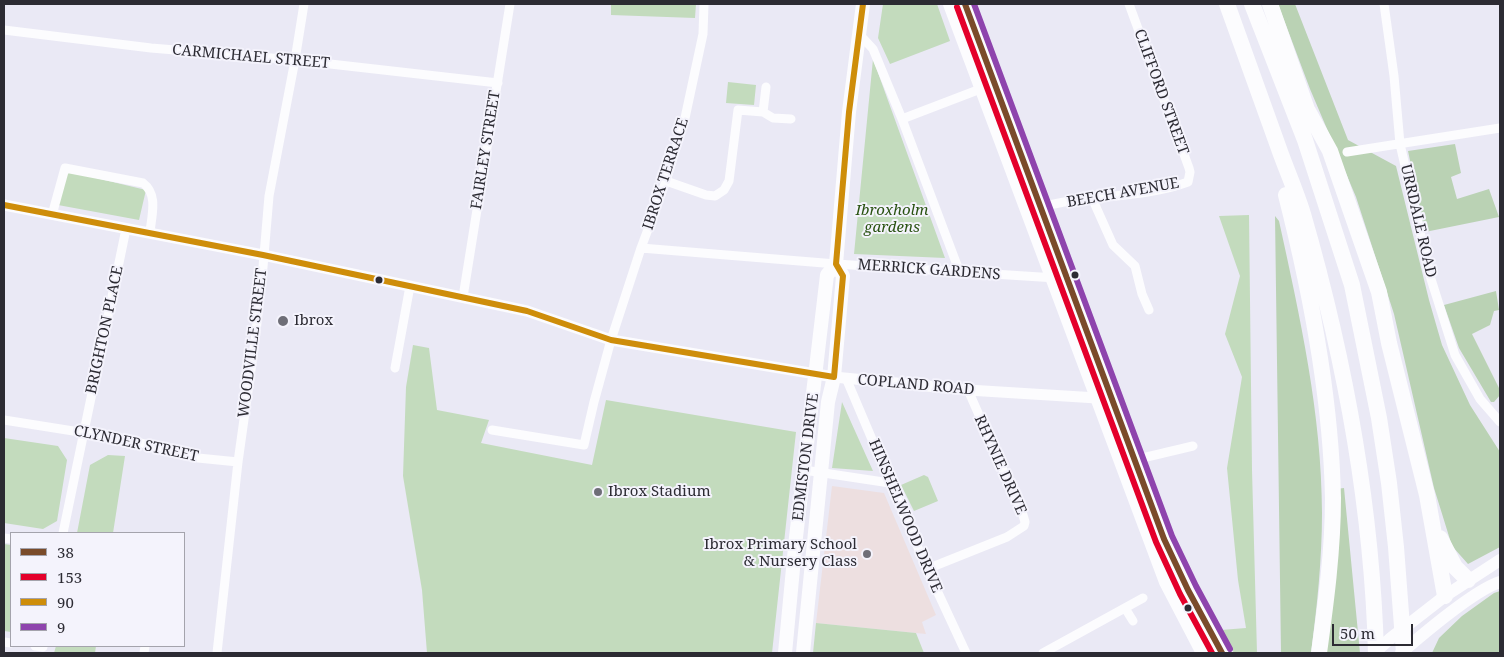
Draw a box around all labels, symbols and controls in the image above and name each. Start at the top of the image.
street label: CLIFFORD STREET [1130,27,1192,157]
street label: CARMICHAEL STREET [171,41,331,73]
street label: FAIRLEY STREET [468,89,504,211]
street label: IBROX TERRACE [639,116,693,232]
street label: URRDALE ROAD [1396,162,1440,280]
street label: BEECH AVENUE [1065,174,1181,212]
park label: Ibroxholm gardens [855,202,929,237]
street label: MERRICK GARDENS [857,256,1001,284]
street label: BRIGHTON PLACE [83,264,127,396]
street label: WOODVILLE STREET [235,267,271,419]
unlabelled marker [1070,270,1080,280]
unlabelled marker [374,275,384,285]
place label: Ibrox [294,312,333,330]
marker: Ibrox [276,314,290,328]
street label: COPLAND ROAD [857,371,975,399]
street label: EDMISTON DRIVE [789,392,823,522]
street label: RHYNIE DRIVE [970,412,1030,518]
street label: CLYNDER STREET [72,422,200,466]
street label: HINSHELWOOD DRIVE [864,437,946,595]
place label: Ibrox Stadium [608,483,711,501]
marker: Ibrox Stadium [592,486,604,498]
legend [10,532,185,647]
place label: Ibrox Primary School & Nursery Class [704,536,857,571]
text: 38 [57,542,74,562]
marker: Ibrox Primary School & Nursery Class [861,548,873,560]
text: 153 [57,567,82,587]
text: 90 [57,592,74,612]
unlabelled marker [1183,603,1193,613]
scale bar [1334,614,1415,646]
text: 9 [57,617,65,637]
text: 50 m [1340,623,1375,643]

